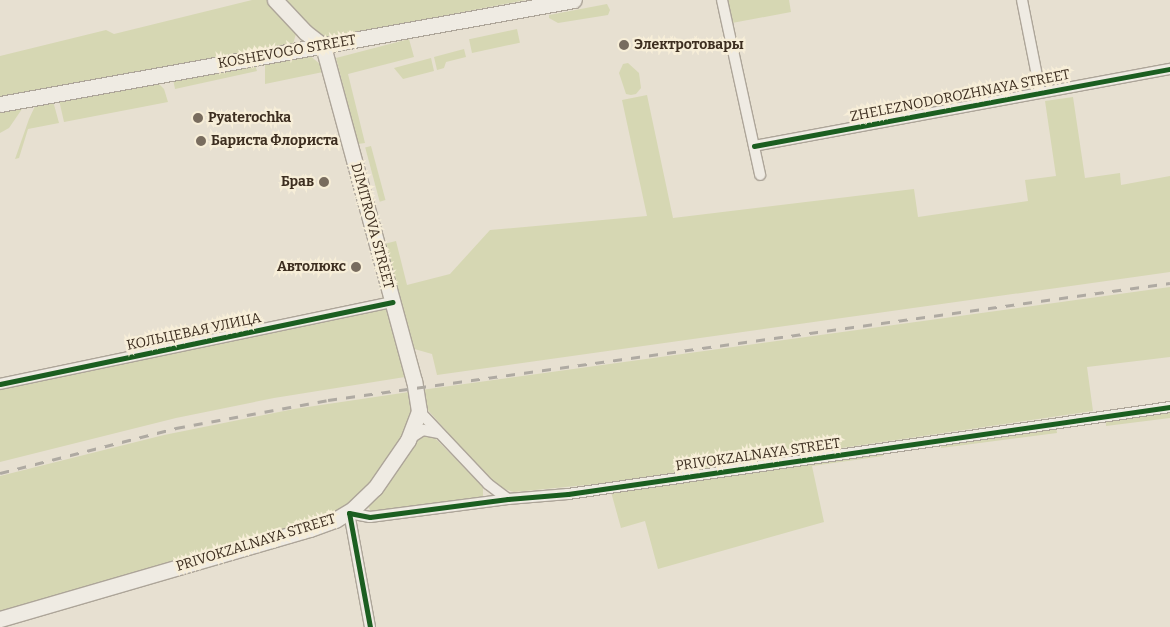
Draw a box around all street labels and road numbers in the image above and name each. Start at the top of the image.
street label: KOSHEVOGO STREET [217,32,357,72]
street label: ZHELEZNODOROZHNAYA STREET [849,66,1071,126]
street label: DIMITROVA STREET [347,161,397,291]
street label: КОЛЬЦЕВАЯ УЛИЦА [125,310,263,354]
street label: PRIVOKZALNAYA STREET [674,435,842,475]
street label: PRIVOKZALNAYA STREET [174,511,338,575]

